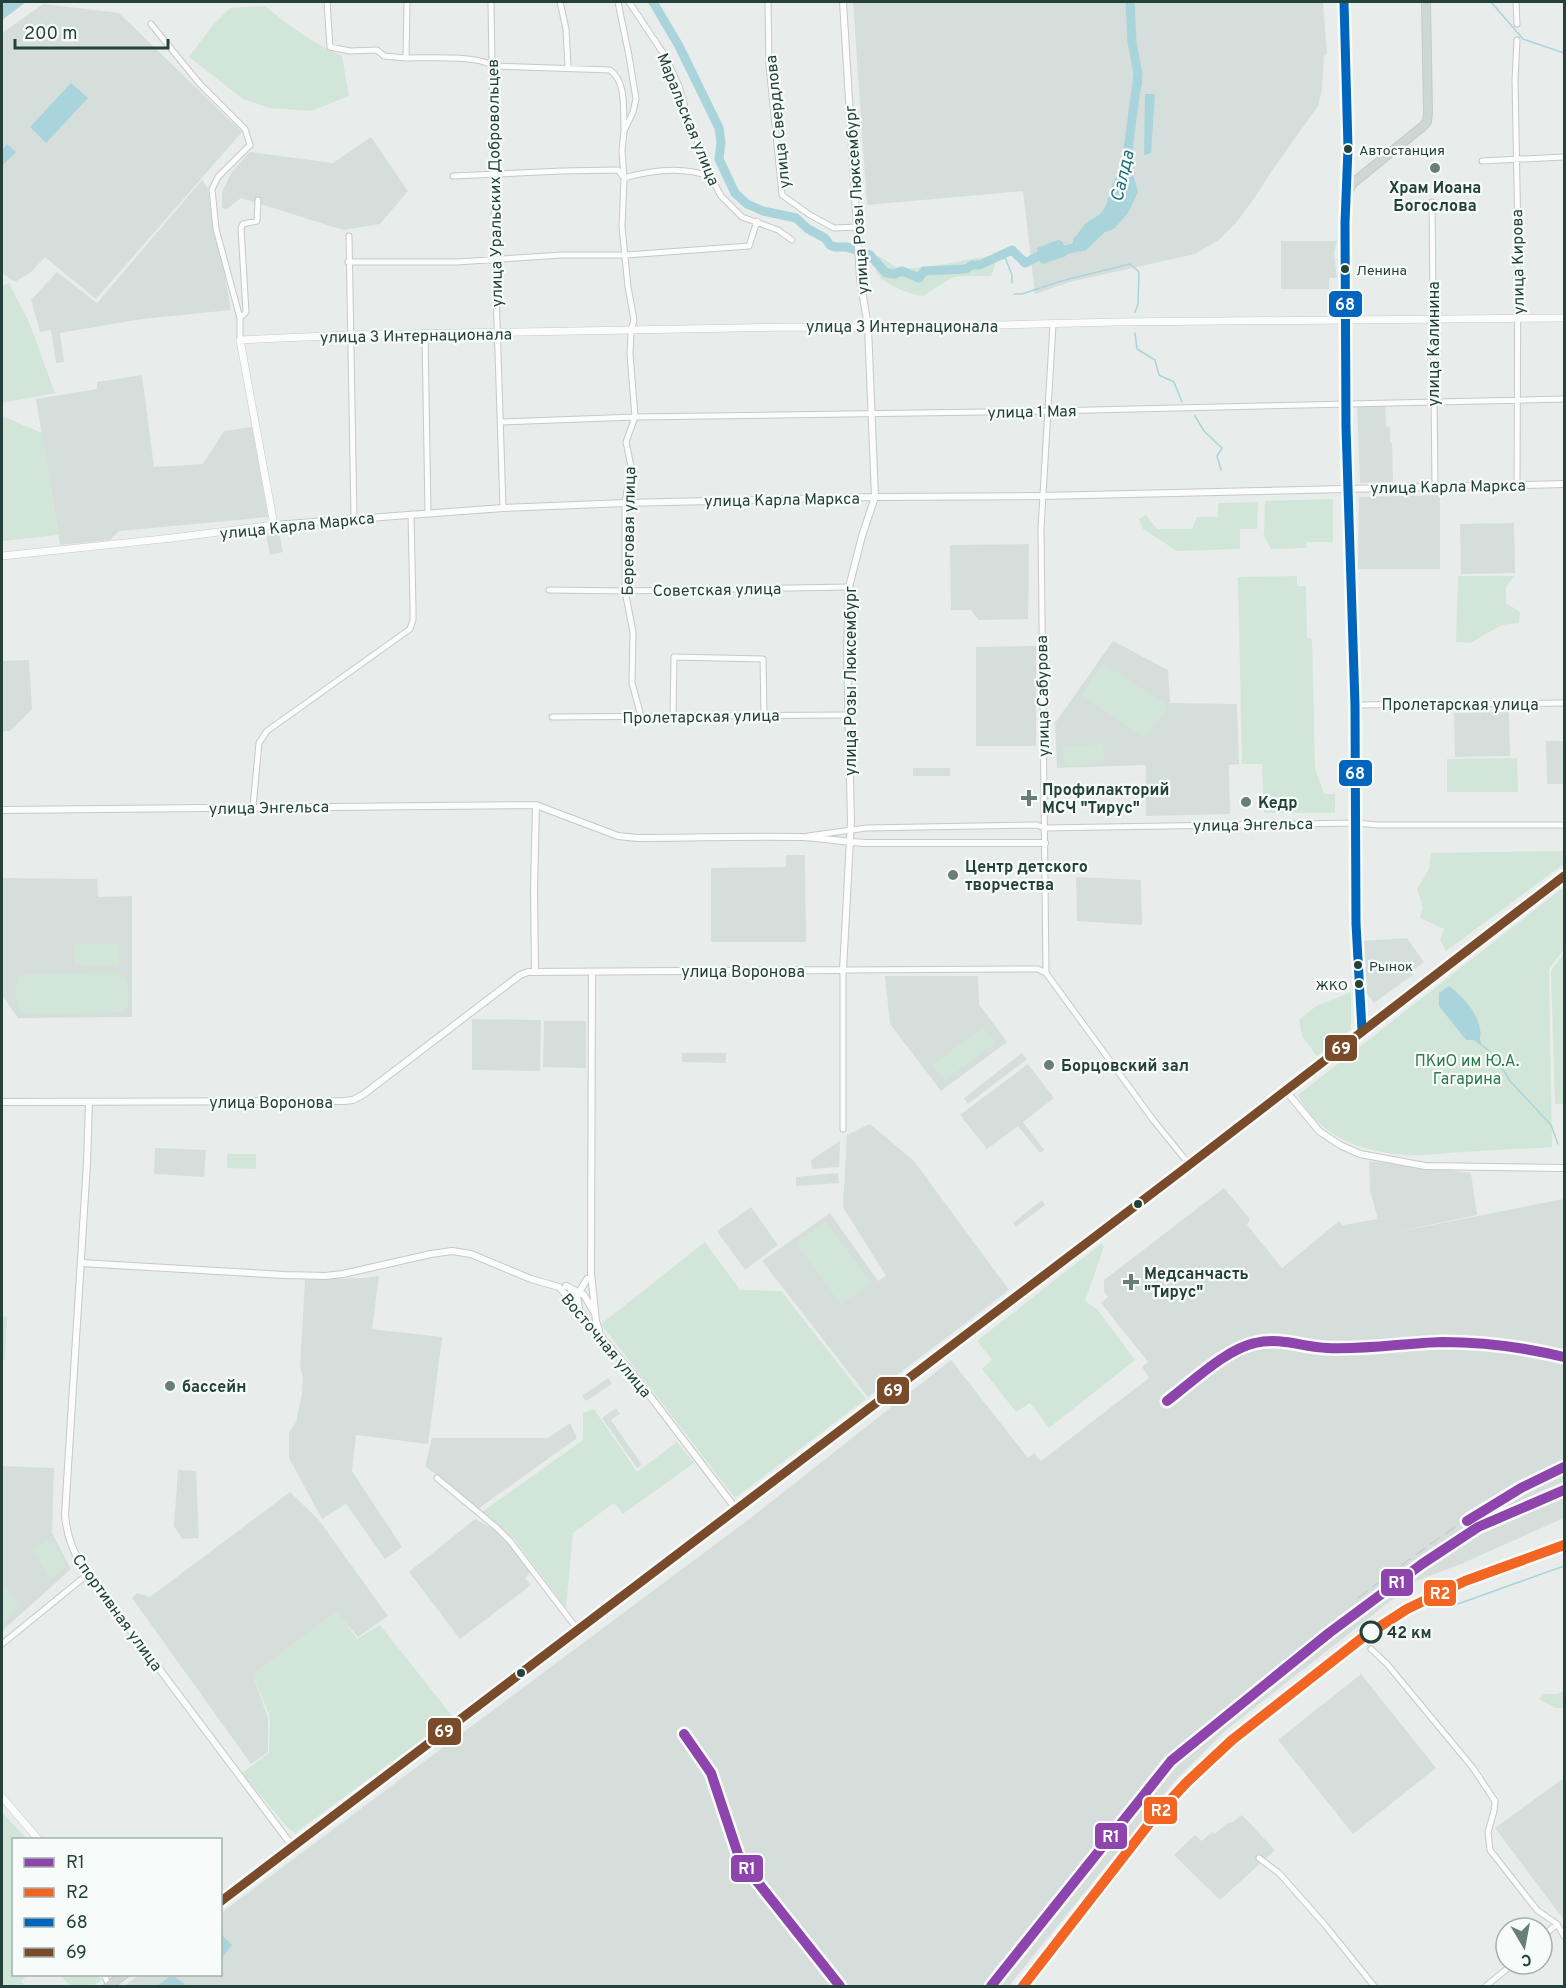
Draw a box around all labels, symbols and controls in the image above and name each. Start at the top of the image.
scale bar [15,12,168,50]
text: 200 m [24,23,77,46]
street label: Маральская улица [651,50,723,189]
street label: улица Свердлова [762,54,796,190]
street label: улица Уральских Добровольцев [484,59,508,307]
street label: улица Розы Люксембург [841,104,875,295]
marker: Автостанция [1342,143,1354,155]
place label: Автостанция [1359,143,1445,160]
water label: Салда [1106,148,1141,204]
marker: Храм Иоана Богослова [1428,161,1442,175]
place label: Храм Иоана Богослова [1389,179,1481,217]
street label: улица Кирова [1508,209,1530,315]
marker: Ленина [1339,263,1351,275]
place label: Ленина [1356,263,1407,280]
street label: улица Калинина [1425,281,1445,407]
line badge: 68 [1328,290,1363,318]
text: 68 [1335,296,1355,316]
street label: улица 3 Интернационала [806,318,998,338]
street label: улица 3 Интернационала [320,325,512,349]
street label: улица 1 Мая [987,402,1077,424]
street label: Береговая улица [619,466,641,596]
street label: улица Карла Маркса [1370,477,1526,499]
street label: улица Карла Маркса [704,490,860,512]
street label: улица Карла Маркса [219,509,376,545]
street label: Советская улица [652,580,782,602]
street label: улица Розы Люксембург [842,586,862,776]
street label: улица Сабурова [1033,635,1055,757]
street label: Пролетарская улица [1381,696,1539,716]
street label: Пролетарская улица [622,707,780,729]
line badge: 68 [1338,759,1373,787]
text: 68 [1345,765,1365,785]
place label: Профилакторий МСЧ "Тирус" [1042,781,1169,819]
marker: Профилакторий МСЧ "Тирус" [1020,789,1038,807]
place label: Кедр [1258,794,1298,814]
marker: Кедр [1239,795,1253,809]
street label: улица Энгельса [209,798,329,820]
street label: улица Энгельса [1193,815,1313,837]
place label: Центр детского творчества [965,858,1088,896]
marker: Центр детского творчества [946,868,960,882]
marker: Рынок [1352,959,1364,971]
place label: Рынок [1369,959,1413,976]
street label: улица Воронова [681,963,805,983]
place label: ЖКО [1316,978,1348,995]
marker: ЖКО [1353,978,1365,990]
line badge: 69 [1324,1034,1358,1062]
text: 69 [1331,1040,1351,1060]
park label: ПКиО им Ю.А. Гагарина [1415,1052,1519,1090]
place label: Борцовский зал [1061,1057,1189,1077]
marker: Борцовский зал [1042,1058,1056,1072]
street label: улица Воронова [209,1094,333,1114]
unlabelled marker [1132,1198,1144,1210]
place label: Медсанчасть "Тирус" [1144,1265,1249,1303]
marker: Медсанчасть "Тирус" [1122,1273,1140,1291]
street label: Восточная улица [556,1290,655,1403]
line badge: 69 [876,1376,910,1405]
place label: бассейн [182,1378,246,1398]
marker: бассейн [163,1379,177,1393]
text: 69 [883,1382,903,1402]
street label: Спортивная улица [67,1550,166,1676]
line badge: R1 [1380,1568,1414,1597]
text: R1 [1388,1574,1406,1594]
line badge: R2 [1423,1579,1457,1607]
text: R2 [1430,1585,1450,1605]
marker: 42 км [1360,1621,1382,1643]
place label: 42 км [1387,1624,1432,1644]
unlabelled marker [515,1667,527,1679]
line badge: 69 [427,1717,462,1746]
text: 69 [434,1723,454,1743]
line badge: R2 [1143,1796,1178,1825]
text: R2 [1151,1802,1171,1822]
line badge: R1 [1094,1822,1128,1850]
text: R1 [1102,1828,1120,1848]
legend [12,1838,222,1976]
text: R1 [66,1852,85,1875]
line badge: R1 [730,1854,764,1883]
text: R1 [738,1860,756,1880]
text: R2 [66,1882,89,1905]
text: 68 [66,1912,88,1935]
north arrow [1494,1916,1554,1976]
text: 69 [66,1942,87,1965]
text: С [1519,1948,1533,1970]

